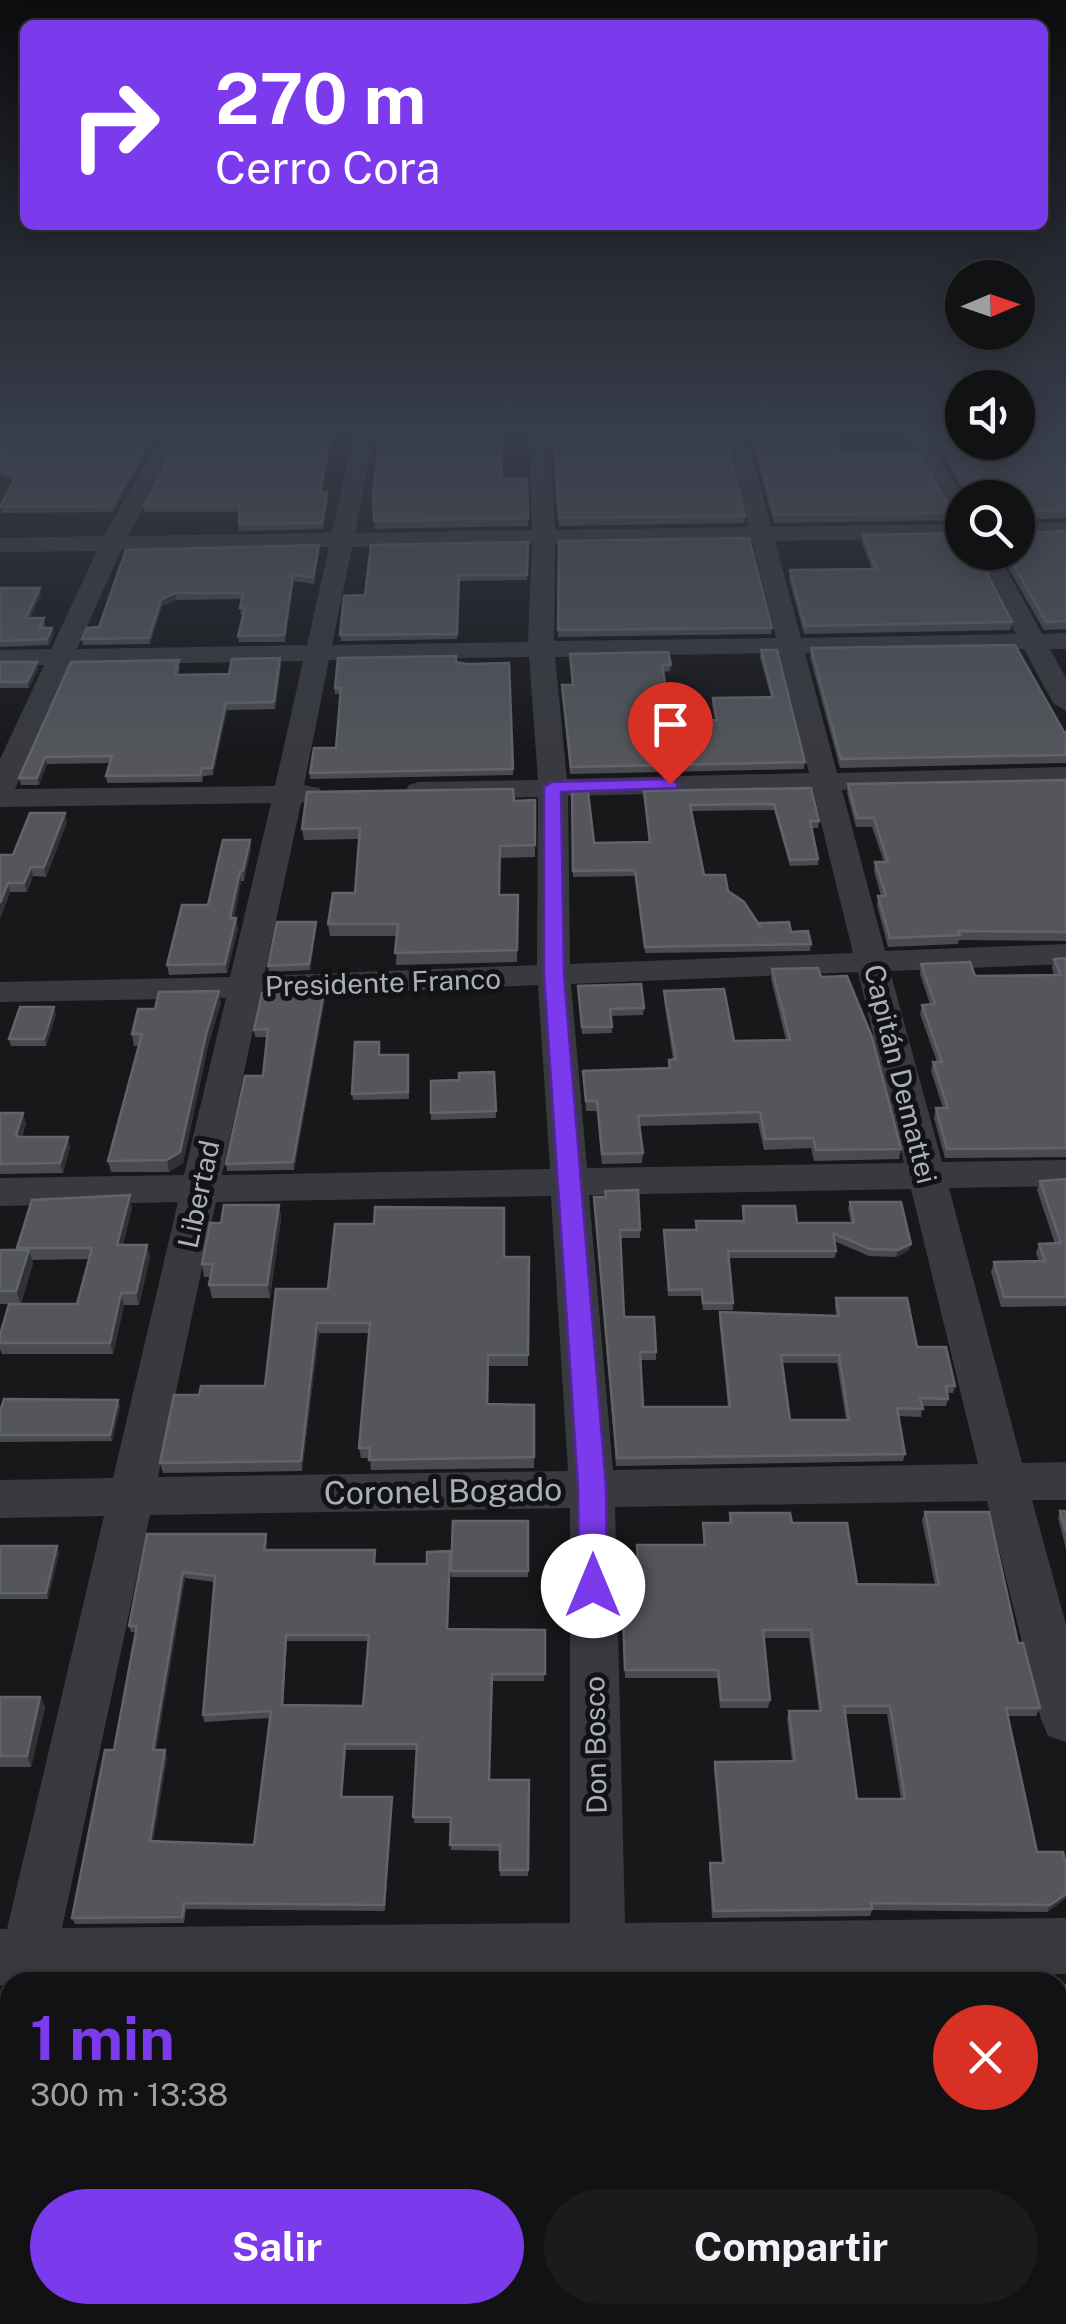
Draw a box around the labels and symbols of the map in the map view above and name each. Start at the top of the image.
north arrow [945,260,1035,350]
pin [628,682,713,785]
street label: Presidente Franco [264,961,502,1003]
street label: Capitán Demattei [858,961,944,1187]
street label: Libertad [170,1137,226,1251]
street label: Coronel Bogado [324,1470,562,1512]
position arrow [541,1534,645,1638]
street label: Don Bosco [577,1676,613,1814]

